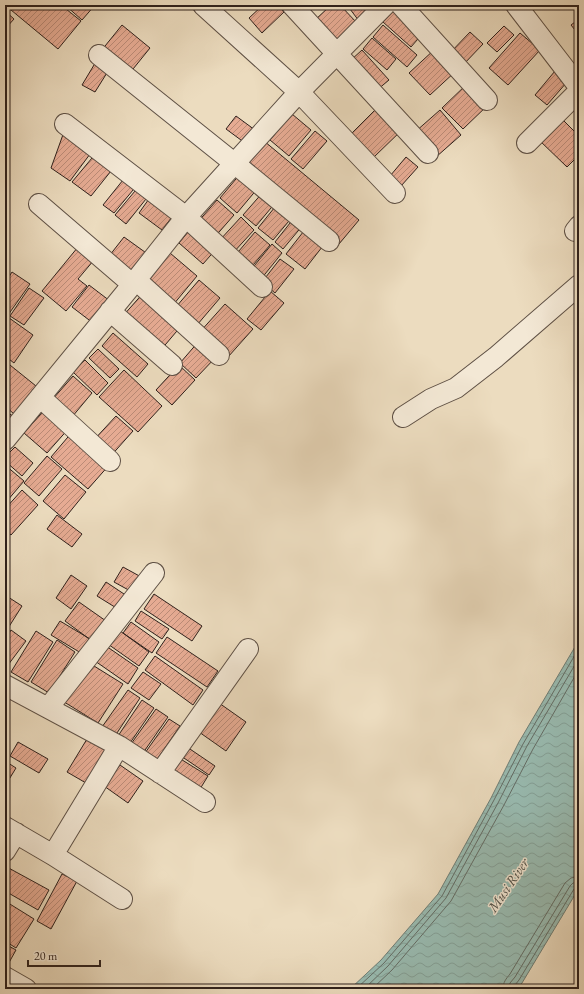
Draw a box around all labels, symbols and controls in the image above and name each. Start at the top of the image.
water label: Musi River [483,854,533,916]
scale bar [28,942,100,968]
text: 20 m [34,948,58,964]

